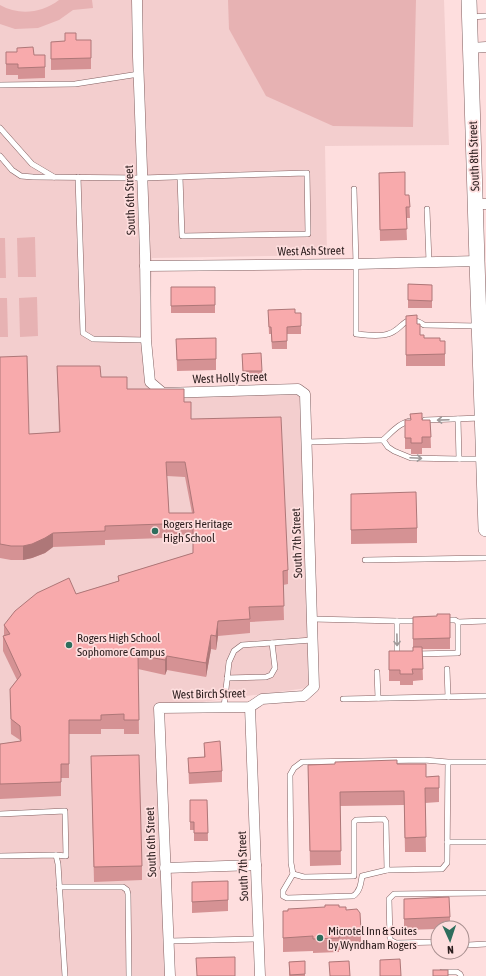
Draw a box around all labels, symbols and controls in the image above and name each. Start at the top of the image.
street label: South 8th Street [466,120,482,191]
street label: South 6th Street [122,164,138,235]
street label: West Ash Street [277,243,345,259]
street label: West Holly Street [192,370,268,386]
one-way arrow [437,416,450,423]
one-way arrow [409,454,422,461]
street label: South 7th Street [289,507,305,578]
place label: Rogers Heritage High School [163,517,233,545]
marker: Rogers Heritage High School [150,526,160,536]
place label: Rogers High School Sophomore Campus [77,631,165,659]
one-way arrow [393,633,401,646]
marker: Rogers High School Sophomore Campus [64,640,74,650]
street label: West Birch Street [172,686,246,702]
street label: South 6th Street [143,806,159,877]
street label: South 7th Street [235,830,251,901]
north arrow [430,920,470,960]
place label: Microtel Inn & Suites by Wyndham Rogers [328,924,417,952]
marker: Microtel Inn & Suites by Wyndham Rogers [315,933,325,943]
text: N [447,944,454,956]

